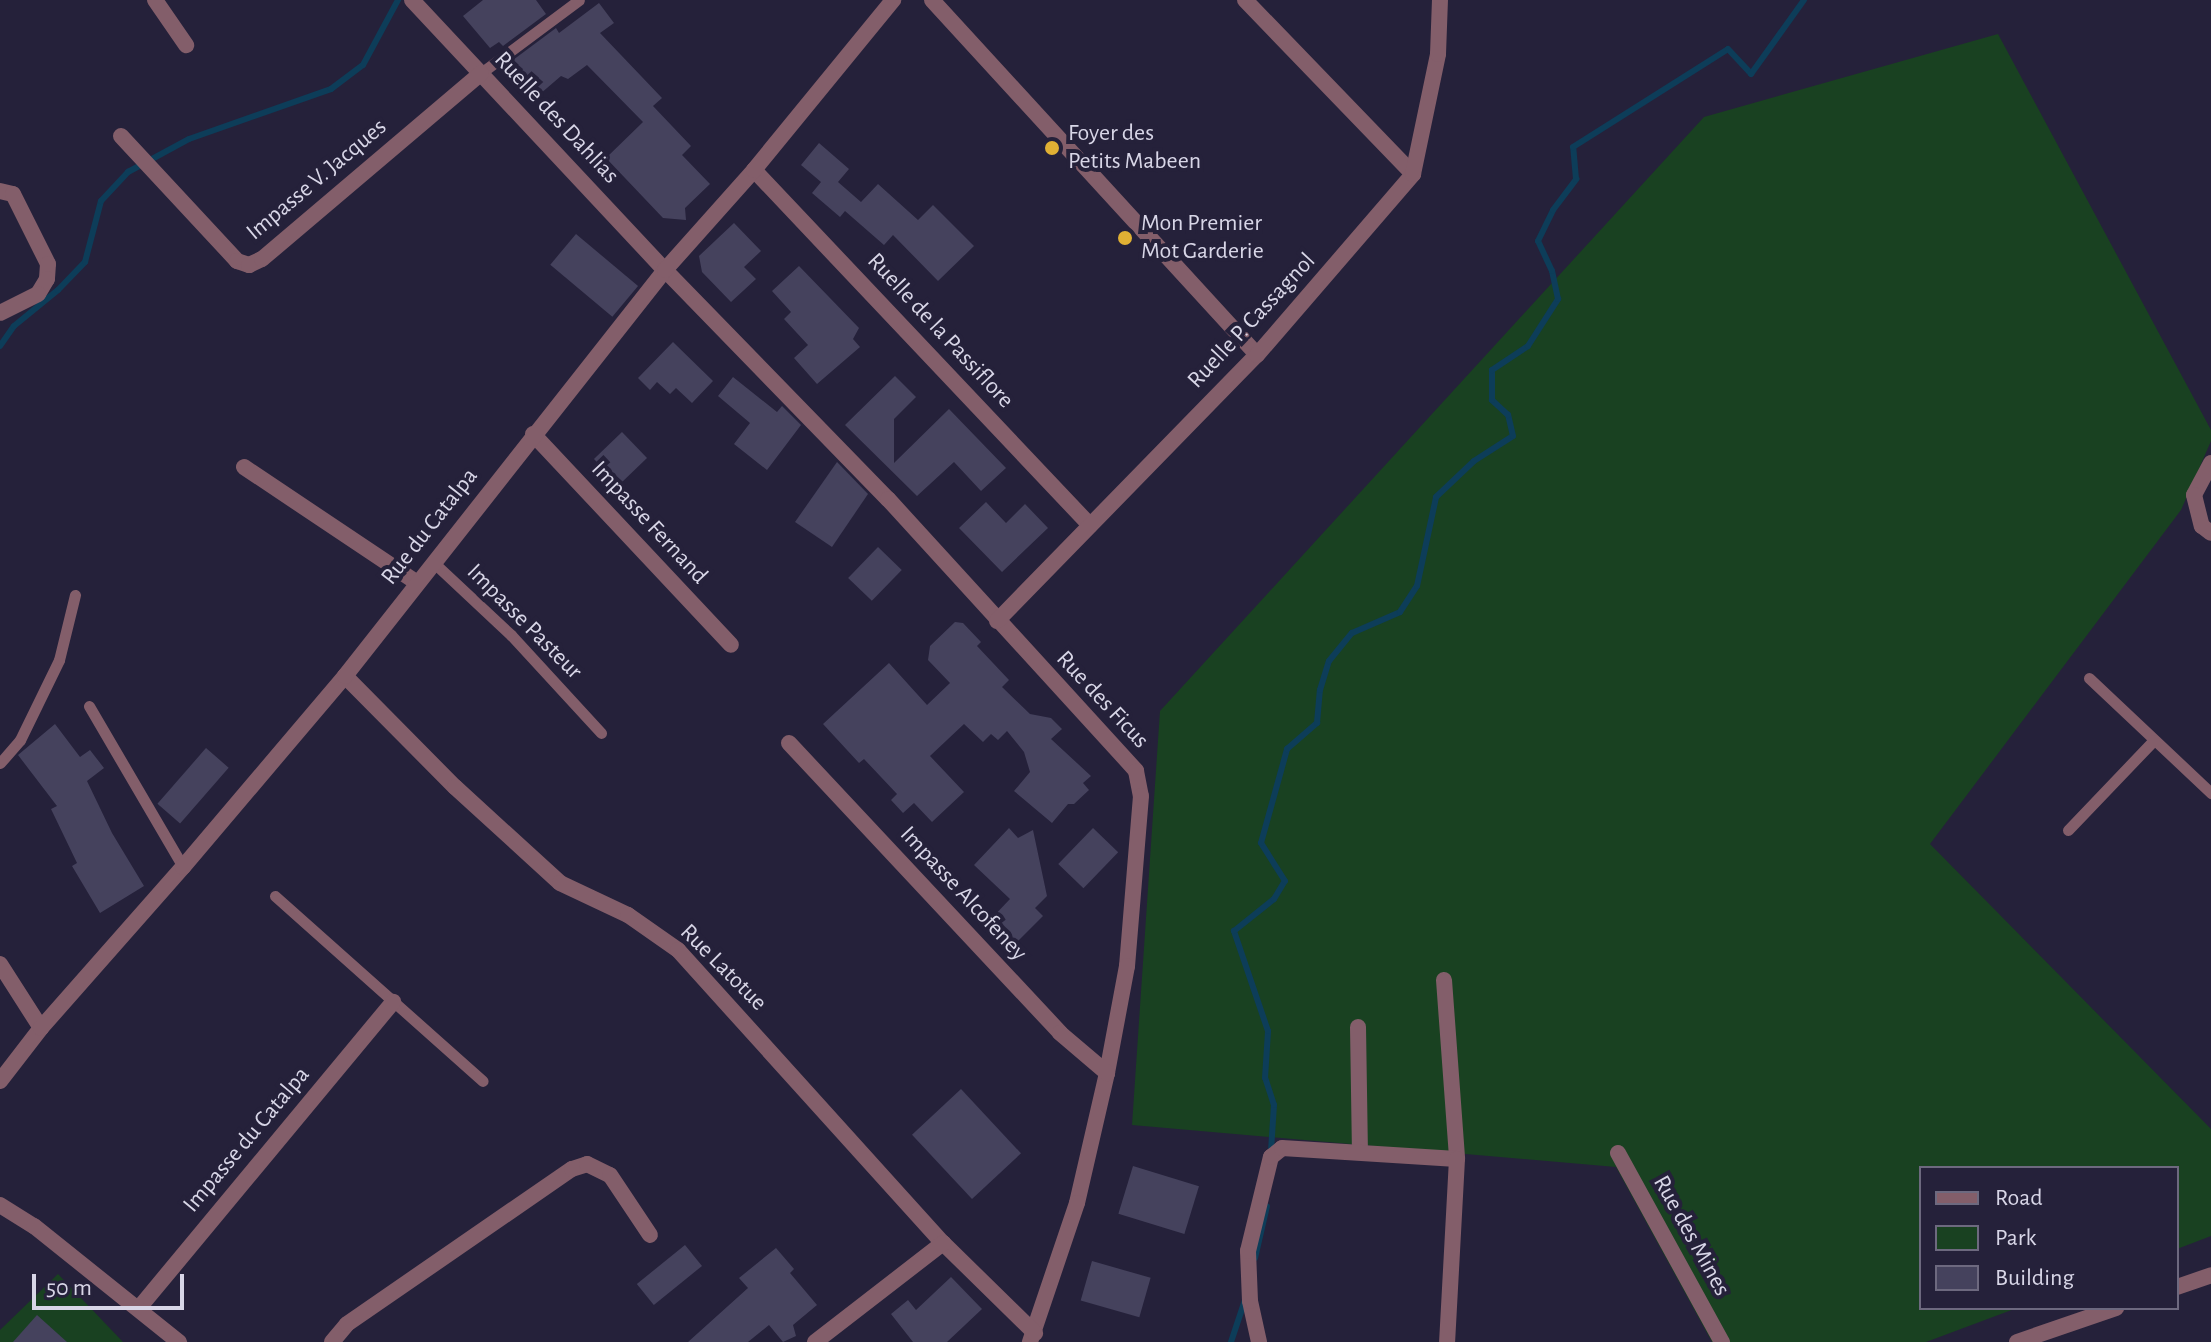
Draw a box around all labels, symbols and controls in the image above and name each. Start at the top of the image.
street label: Ruelle des Dahlias [487,46,625,190]
street label: Impasse V. Jacques [241,113,393,247]
place label: Foyer des Petits Mabeen [1068,120,1201,176]
marker: Foyer des Petits Mabeen [1043,139,1061,157]
place label: Mon Premier Mot Garderie [1141,210,1264,266]
marker: Mon Premier Mot Garderie [1116,229,1134,247]
street label: Ruelle de la Passiflore [861,247,1019,415]
street label: Ruelle P. Cassagnol [1182,247,1322,395]
street label: Impasse Fernand [585,455,713,591]
street label: Rue du Catalpa [375,463,485,591]
street label: Impasse Pasteur [460,558,588,686]
street label: Rue des Ficus [1050,645,1154,755]
street label: Impasse Alcofeney [893,821,1033,967]
street label: Rue Latotue [674,919,772,1017]
street label: Impasse du Catalpa [178,1061,316,1219]
legend [1919,1166,2179,1310]
street label: Rue des Mines [1646,1171,1736,1301]
text: Road [1995,1186,2043,1210]
text: Park [1995,1226,2036,1250]
scale bar [36,1258,188,1308]
text: Building [1995,1266,2074,1290]
text: 50 m [46,1276,92,1300]

